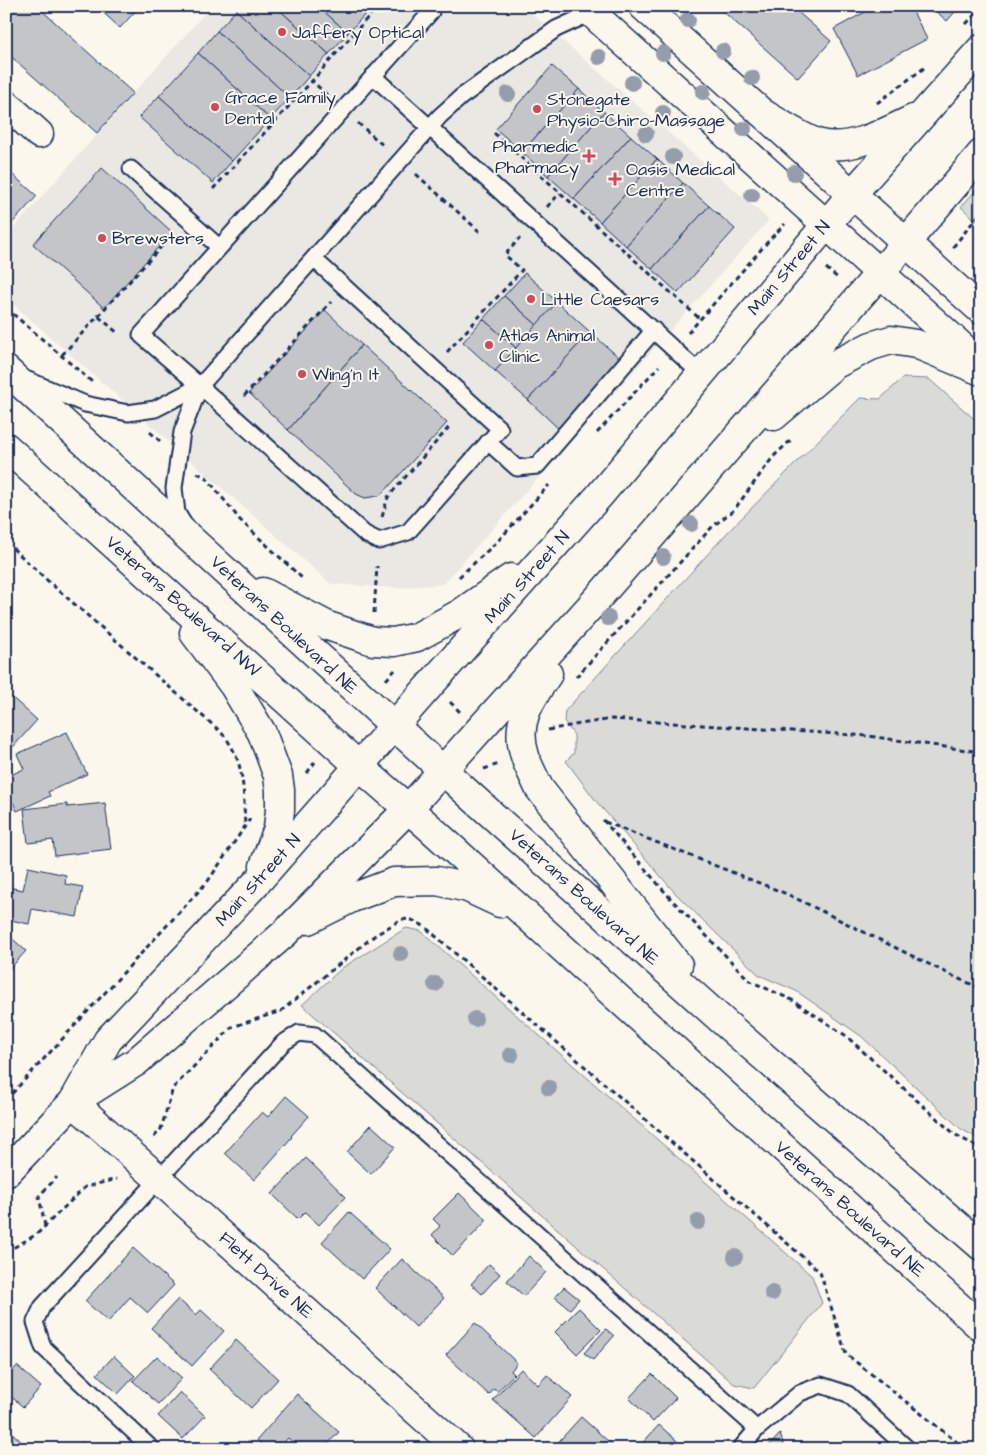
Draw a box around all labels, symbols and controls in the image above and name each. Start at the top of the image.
place label: Jaffery Optical [292,20,424,46]
marker: Jaffery Optical [276,26,288,38]
place label: Grace Family Dental [225,85,336,131]
place label: Stonegate Physio-Chiro-Massage [547,87,725,134]
marker: Grace Family Dental [209,101,221,113]
marker: Stonegate Physio-Chiro-Massage [531,103,543,115]
place label: Pharmedic Pharmacy [492,134,579,181]
marker: Pharmedic Pharmacy [583,150,595,162]
place label: Oasis Medical Centre [626,157,735,203]
marker: Oasis Medical Centre [608,172,622,186]
street label: Main Street N [742,215,836,321]
place label: Brewsters [112,226,204,251]
marker: Brewsters [96,232,108,244]
place label: Little Caesars [541,287,659,312]
marker: Little Caesars [525,293,537,305]
place label: Atlas Animal Clinic [499,323,595,369]
marker: Atlas Animal Clinic [483,339,495,351]
place label: Wing'n It [312,362,380,388]
marker: Wing'n It [296,368,308,380]
street label: Main Street N [479,525,575,629]
street label: Veterans Boulevard NW [100,530,266,682]
street label: Veterans Boulevard NE [205,550,364,700]
street label: Veterans Boulevard NE [504,823,665,971]
street label: Main Street N [210,828,306,932]
street label: Veterans Boulevard NE [770,1135,931,1283]
street label: Flett Drive NE [213,1226,319,1324]

